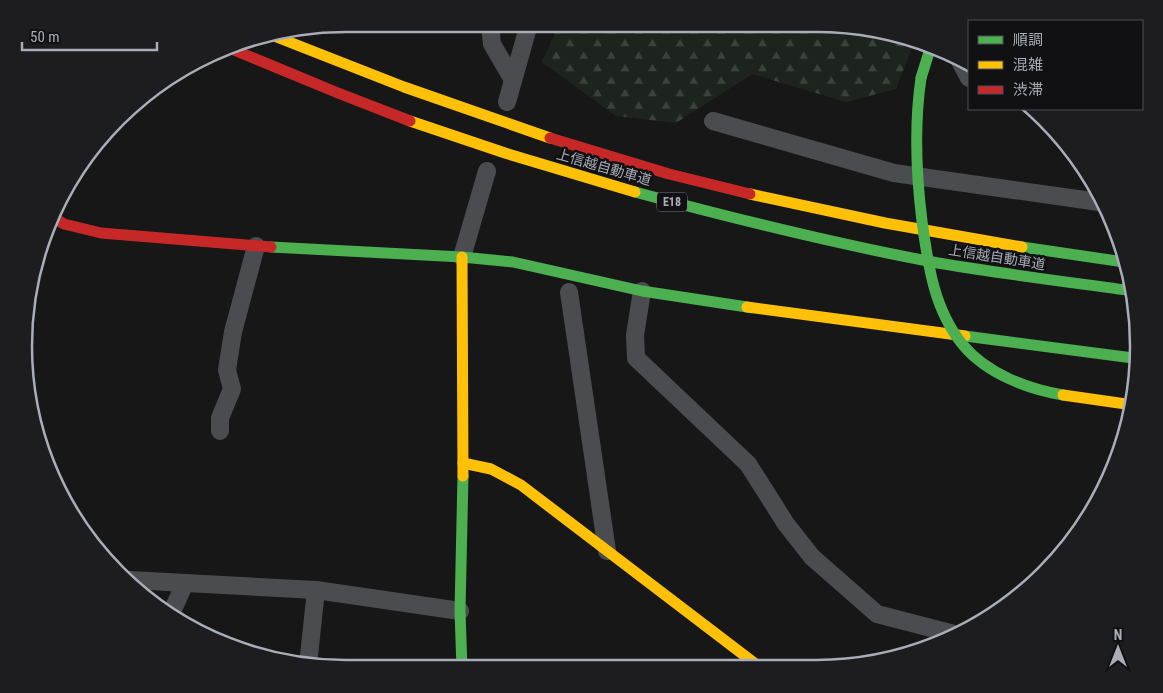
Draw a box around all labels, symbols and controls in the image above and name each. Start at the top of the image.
scale bar [22,20,158,52]
legend [968,20,1143,110]
text: 50 m [30,28,60,46]
text: 順調 [1013,31,1043,49]
text: 混雑 [1013,56,1043,74]
text: 渋滞 [1013,81,1043,99]
street label: 上信越自動車道 [555,146,653,188]
road number: E18 [657,192,687,212]
street label: 上信越自動車道 [947,241,1047,273]
north arrow [1093,623,1143,673]
text: N [1114,627,1122,643]

